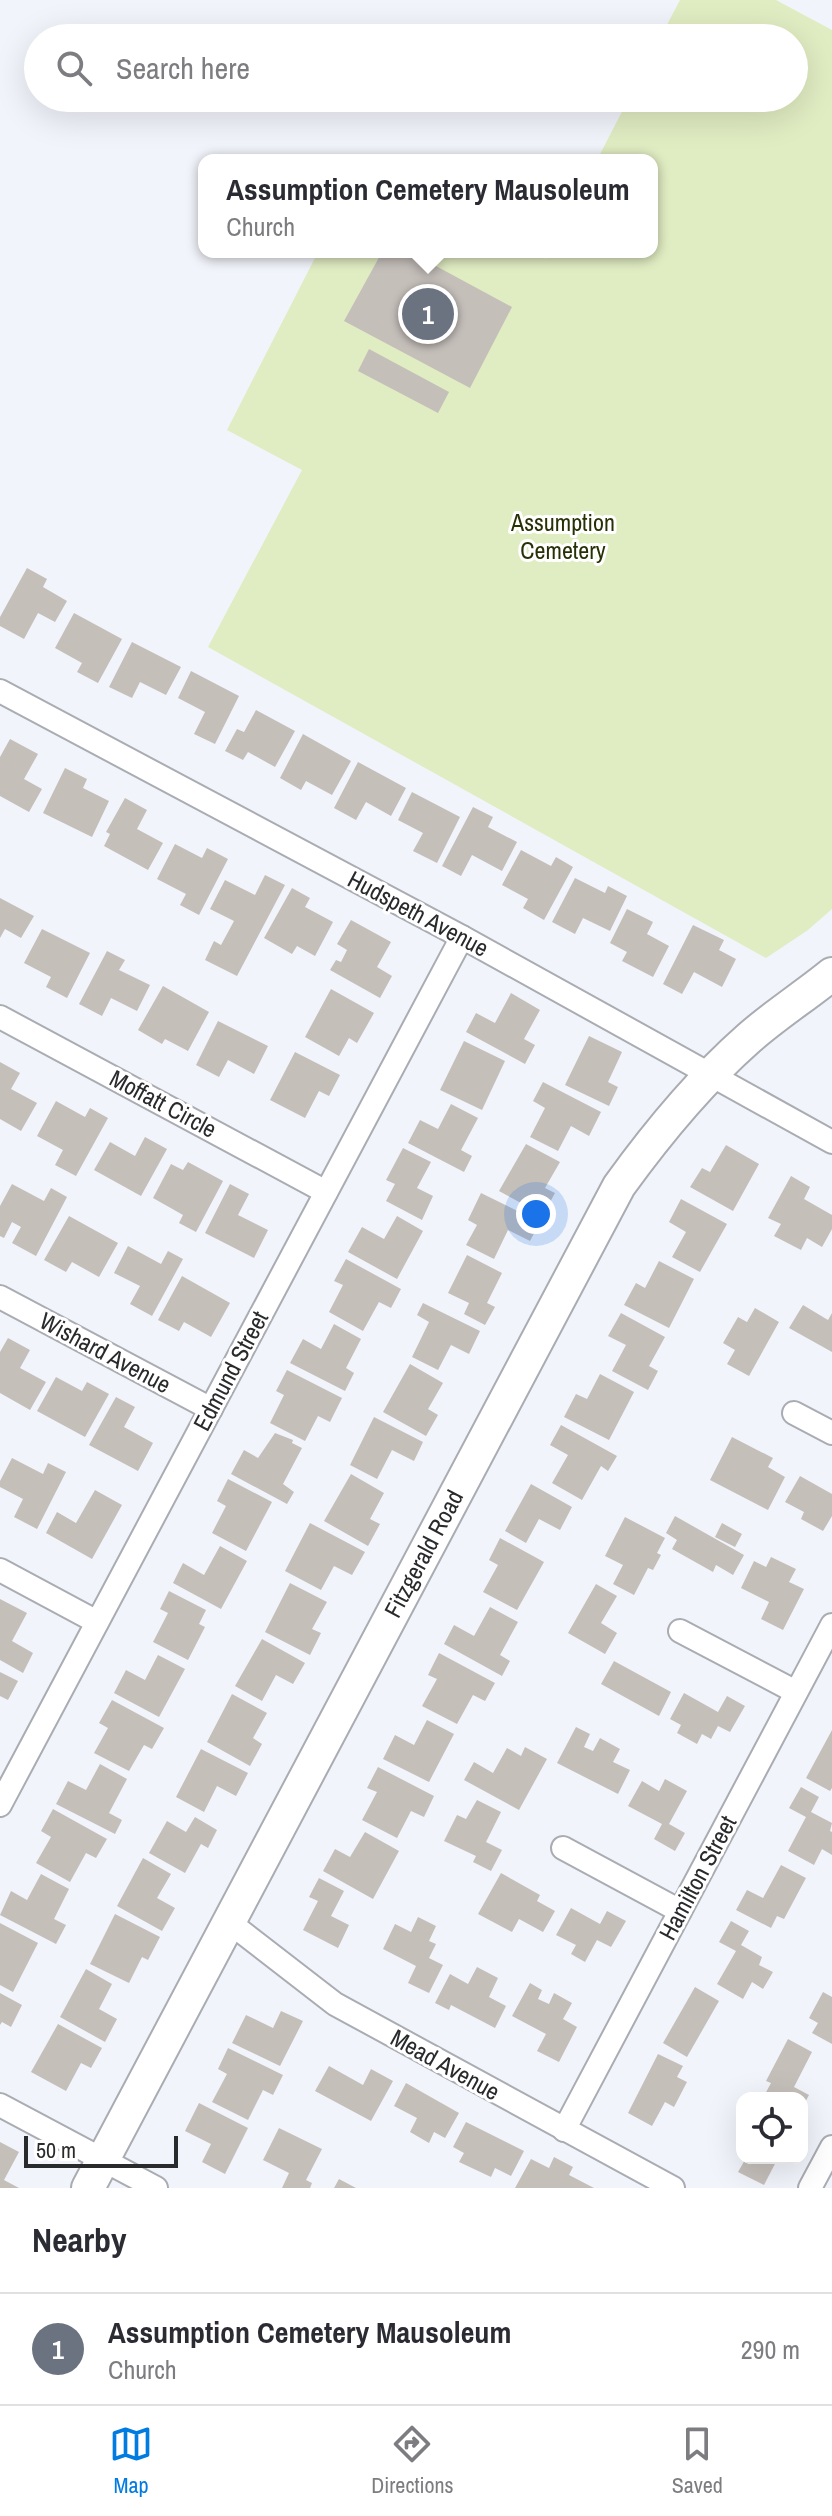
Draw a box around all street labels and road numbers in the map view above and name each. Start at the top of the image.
street label: Hudspeth Avenue [343,863,494,964]
street label: Moffatt Circle [104,1062,223,1145]
street label: Wishard Avenue [34,1304,177,1400]
street label: Edmund Street [185,1305,275,1436]
street label: Fitzgerald Road [376,1484,470,1623]
street label: Hamilton Street [651,1809,744,1945]
street label: Mead Avenue [385,2021,506,2107]

